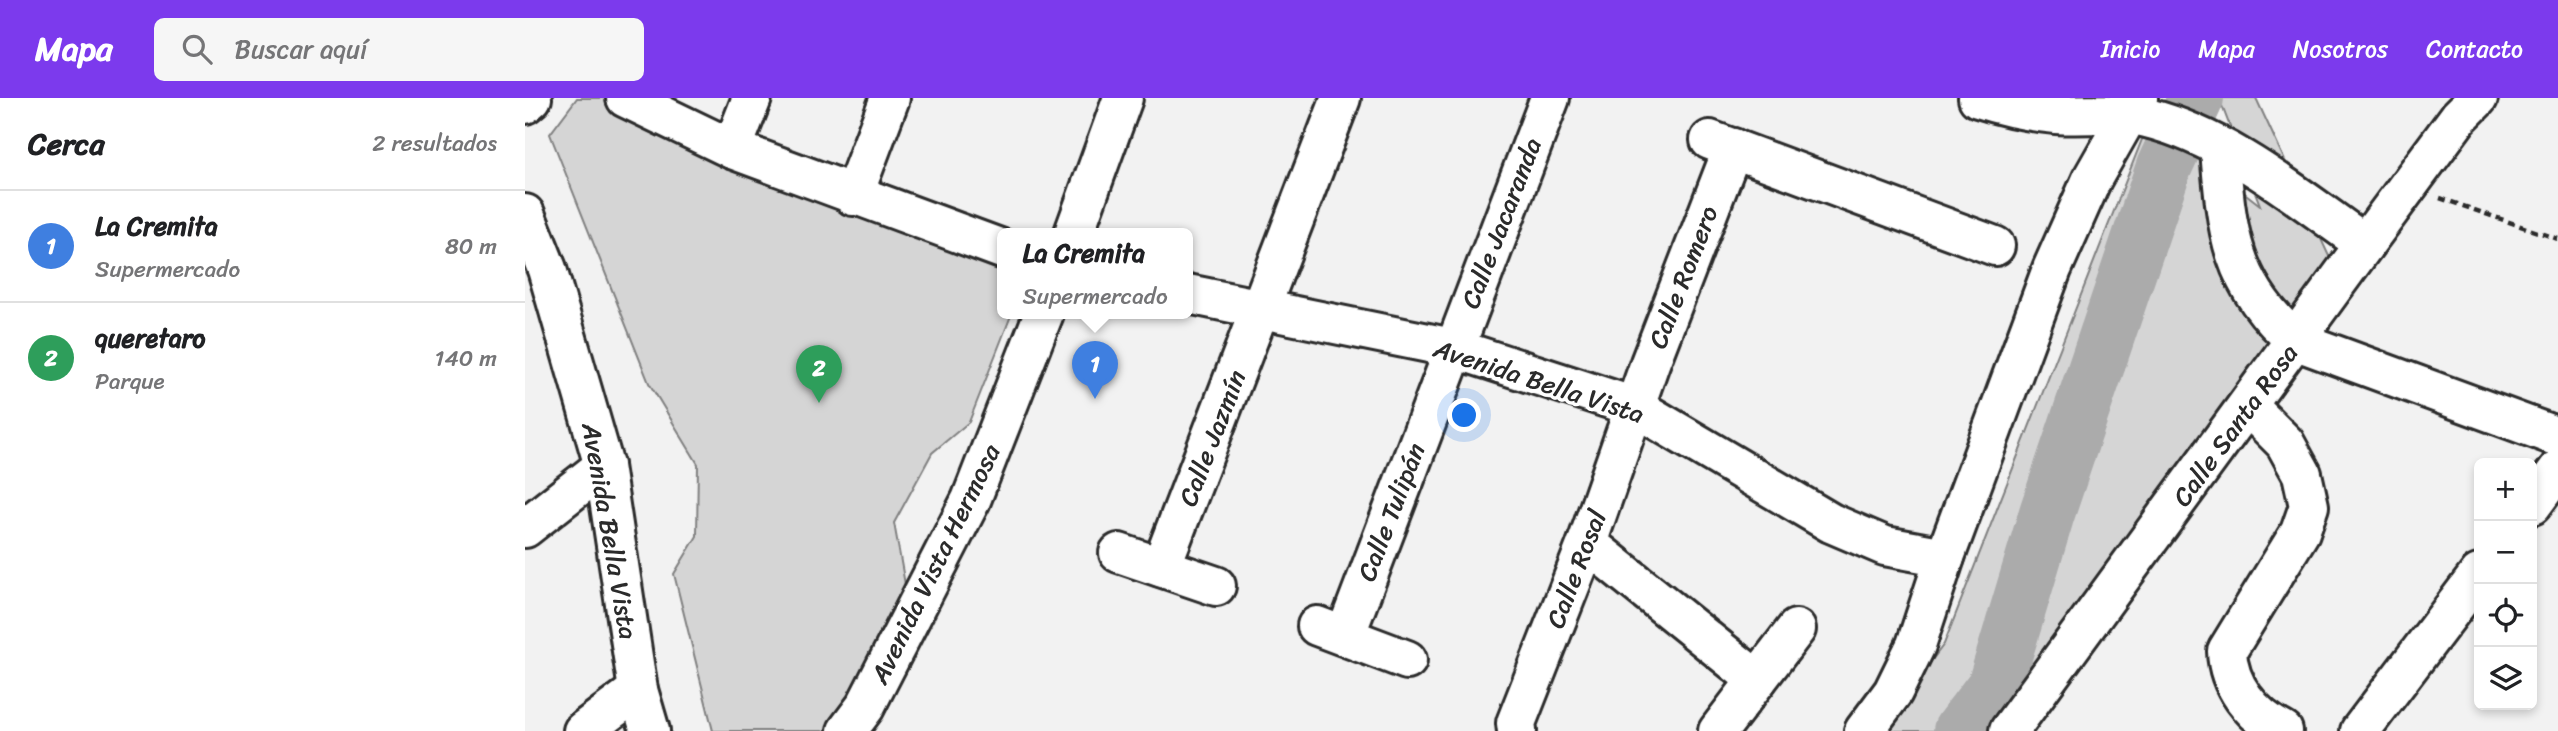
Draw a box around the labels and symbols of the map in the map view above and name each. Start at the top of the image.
street label: Calle Jacaranda [1447,131,1555,315]
street label: Calle Romero [1635,199,1731,355]
street label: Avenida Bella Vista [1427,325,1650,437]
street label: Calle Santa Rosa [2160,334,2310,516]
pin: 1 [1072,341,1118,399]
pin: 2 [796,345,842,403]
street label: Calle Jazmín [1165,363,1259,513]
your location [1447,398,1481,432]
street label: Avenida Bella Vista [568,418,652,643]
street label: Avenida Vista Hermosa [856,435,1014,693]
street label: Calle Tulipán [1344,436,1438,588]
street label: Calle Rosal [1532,502,1620,635]

